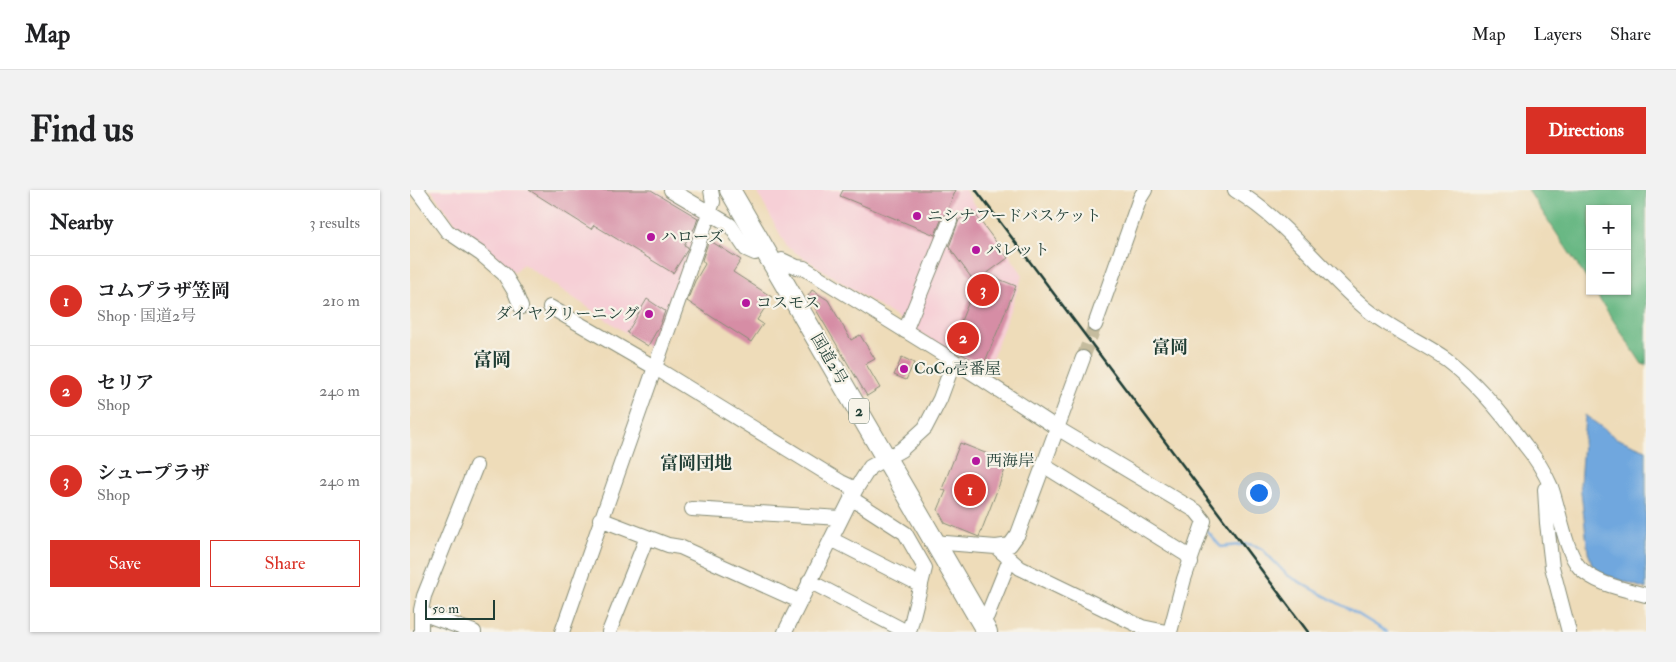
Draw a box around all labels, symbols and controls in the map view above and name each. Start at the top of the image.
text: Map [25,19,70,50]
text: Map [1472,23,1506,46]
text: Layers [1534,23,1582,46]
text: Share [1610,23,1651,46]
button: Directions [1526,107,1646,154]
text: Find us [30,108,134,152]
map controls [1586,205,1631,295]
button: + [1586,205,1631,250]
place label: ニシナフードバスケット [927,206,1101,226]
text: Nearby [50,209,113,236]
marker: ニシナフードバスケット [911,210,923,222]
text: 3 results [309,213,360,233]
place label: ハローズ [661,227,724,247]
marker: ハローズ [645,231,657,243]
place label: パレット [986,240,1050,260]
marker: パレット [970,244,982,256]
button: − [1586,250,1631,295]
pin: 3 [967,271,999,309]
text: コムプラザ笠岡 [97,279,230,303]
text: 1 [63,291,69,311]
text: 210 m [322,291,360,311]
place label: コスモス [756,293,820,313]
marker: コスモス [740,297,752,309]
place label: ダイヤクリーニング [496,304,639,324]
text: Shop · 国道2号 [97,306,196,326]
marker: ダイヤクリーニング [643,308,655,320]
pin: 2 [947,319,979,357]
street label: 国道2号 [806,330,852,388]
district label: 富岡 [1152,336,1188,359]
district label: 富岡 [473,348,511,372]
place label: CoCo壱番屋 [914,359,1001,379]
marker: CoCo壱番屋 [898,363,910,375]
text: セリア [97,371,154,395]
text: 2 [62,381,70,401]
text: 240 m [319,381,360,401]
text: Shop [97,395,130,415]
road number: 2 [849,398,869,424]
place label: 西海岸 [986,451,1034,471]
district label: 富岡団地 [660,452,732,475]
marker: 西海岸 [970,455,982,467]
text: シュープラザ [97,461,210,485]
text: 3 [63,471,69,491]
text: 240 m [319,471,360,491]
pin: 1 [954,471,986,509]
your location [1246,480,1272,506]
text: Shop [97,485,130,505]
button: Save [50,540,200,587]
button: Share [210,540,360,587]
scale bar [425,597,495,620]
text: 50 m [432,600,459,617]

